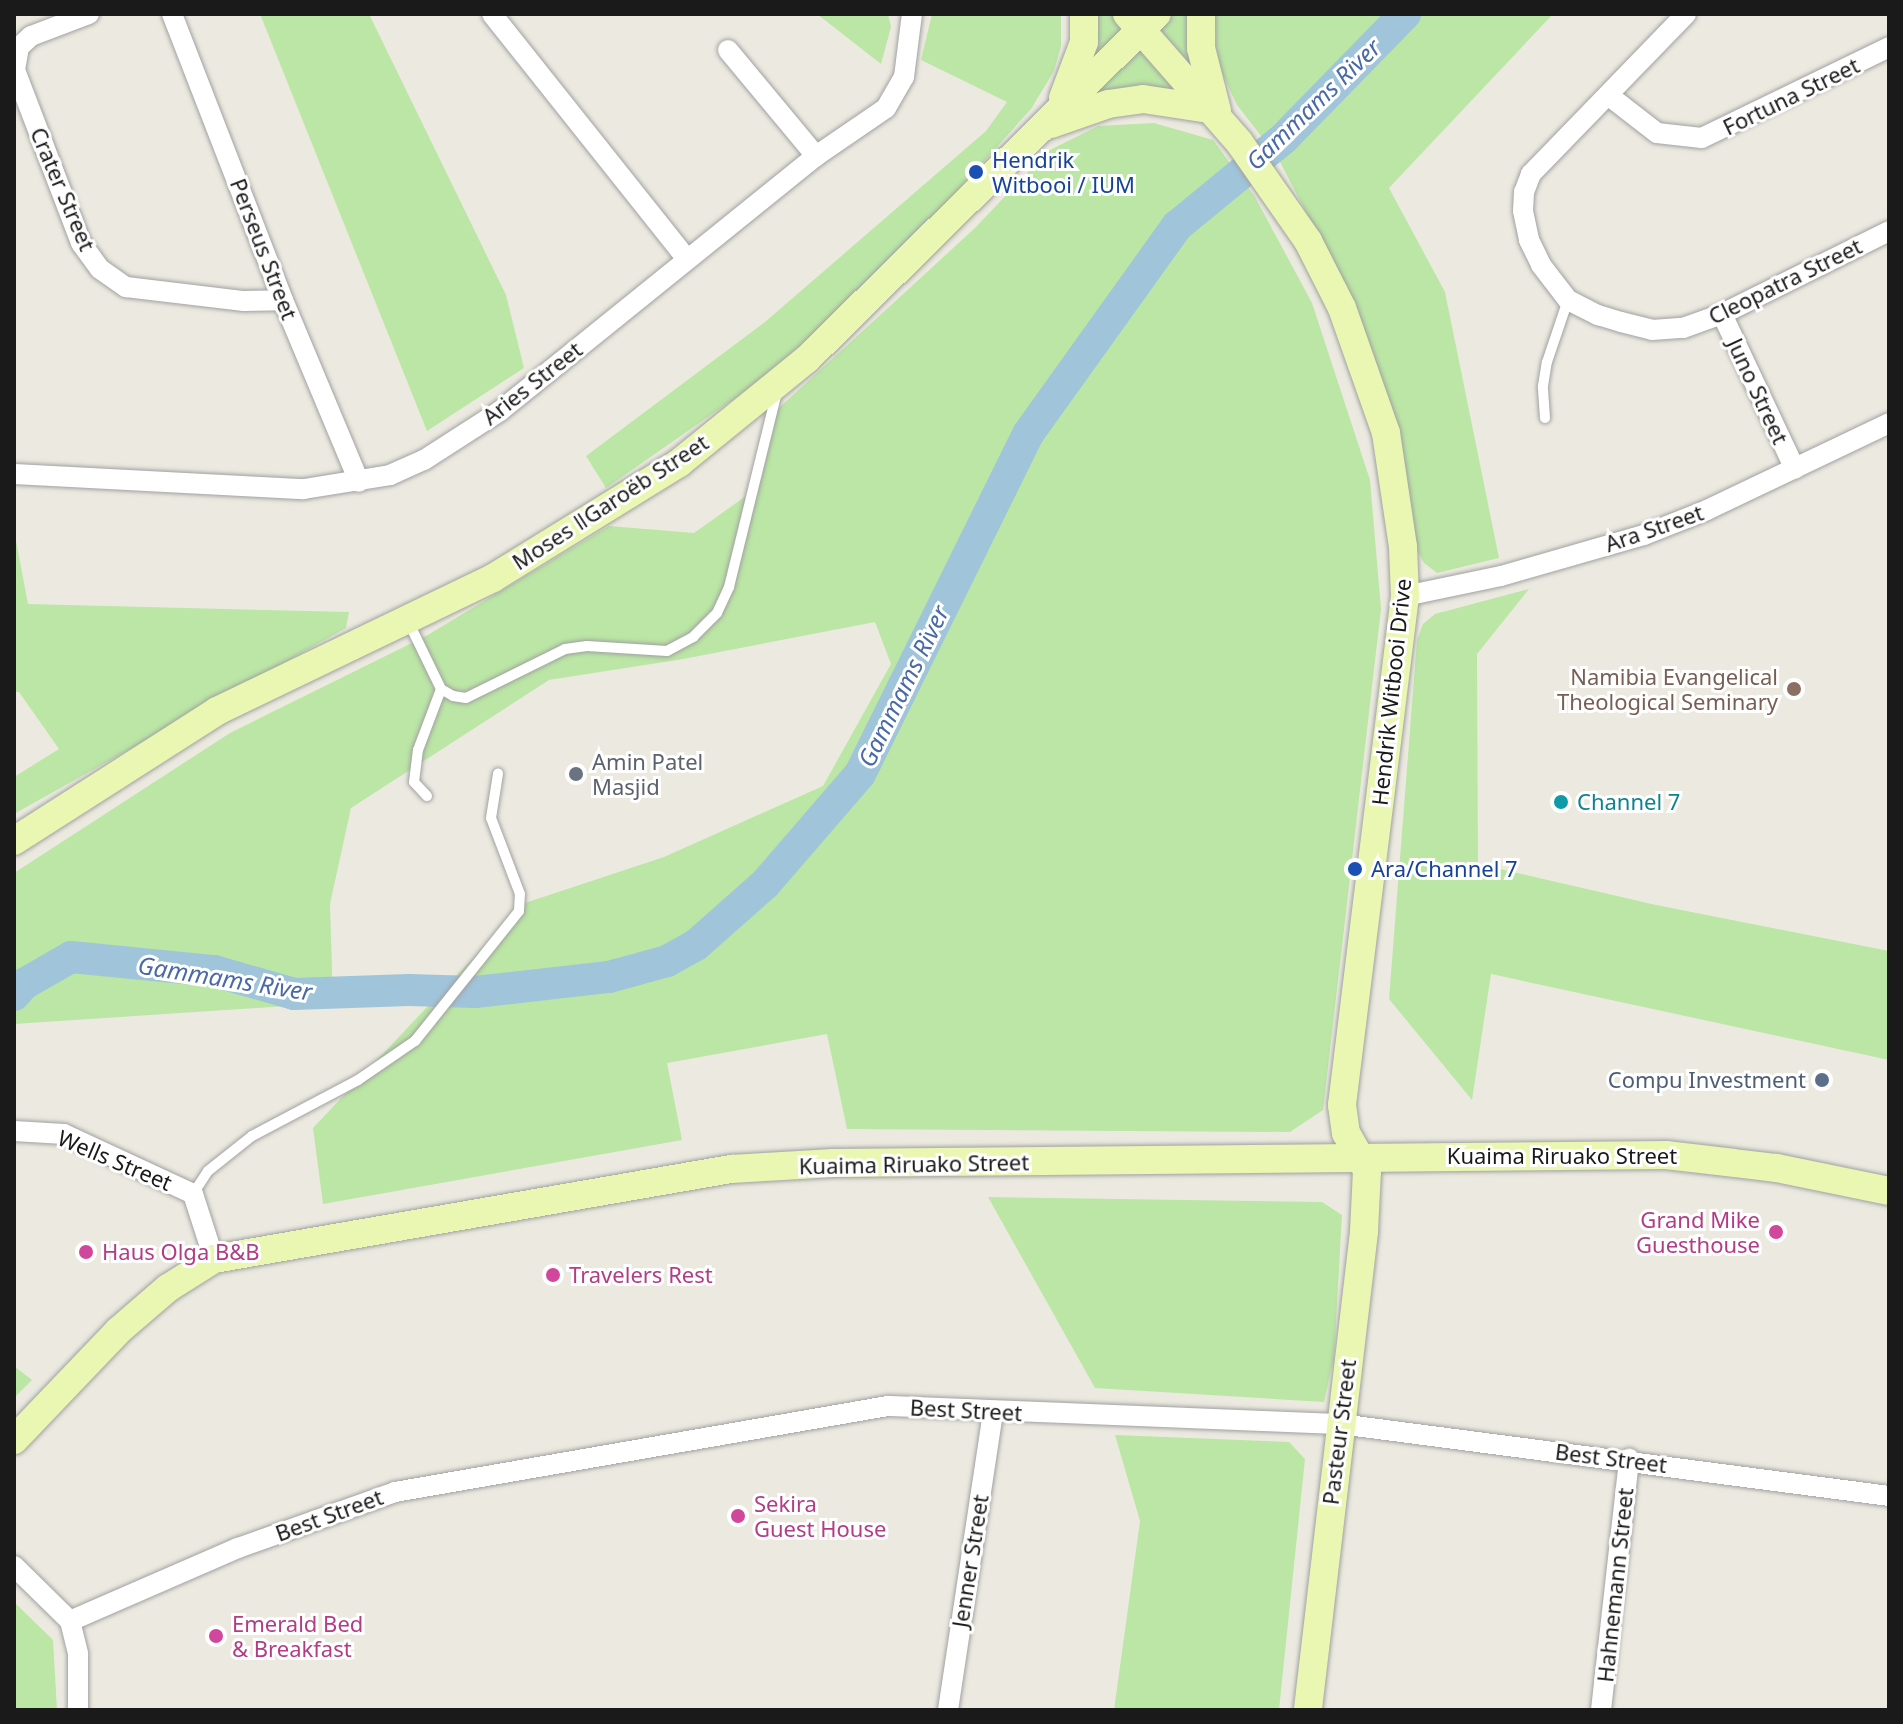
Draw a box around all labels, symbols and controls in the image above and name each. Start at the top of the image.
water label: Gammams River [1240,33,1386,175]
street label: Fortuna Street [1719,52,1863,140]
street label: Crater Street [25,123,101,255]
place label: Hendrik Witbooi / IUM [992,146,1135,198]
marker: Hendrik Witbooi / IUM [967,163,985,181]
street label: Perseus Street [225,175,303,323]
street label: Cleopatra Street [1704,232,1866,330]
street label: Juno Street [1722,334,1794,448]
street label: Aries Street [477,336,587,430]
street label: Moses ǁGaroëb Street [507,429,713,575]
street label: Ara Street [1601,499,1707,557]
street label: Hendrik Witbooi Drive [1366,577,1416,807]
water label: Gammams River [852,601,954,771]
place label: Namibia Evangelical Theological Seminary [1557,663,1778,714]
marker: Namibia Evangelical Theological Seminary [1785,680,1803,698]
place label: Amin Patel Masjid [592,748,703,800]
marker: Amin Patel Masjid [567,765,585,783]
place label: Channel 7 [1577,789,1680,815]
marker: Channel 7 [1552,793,1570,811]
place label: Ara/Channel 7 [1371,856,1518,882]
marker: Ara/Channel 7 [1346,860,1364,878]
water label: Gammams River [136,950,314,1006]
place label: Compu Investment [1608,1067,1806,1093]
marker: Compu Investment [1813,1071,1831,1089]
street label: Wells Street [54,1124,176,1196]
street label: Kuaima Riruako Street [1447,1143,1677,1169]
street label: Kuaima Riruako Street [799,1149,1029,1179]
place label: Grand Mike Guesthouse [1636,1206,1760,1258]
marker: Grand Mike Guesthouse [1767,1223,1785,1241]
place label: Haus Olga B&B [102,1239,260,1265]
marker: Haus Olga B&B [77,1243,95,1261]
place label: Travelers Rest [569,1262,713,1288]
marker: Travelers Rest [544,1266,562,1284]
street label: Pasteur Street [1317,1358,1361,1506]
street label: Best Street [909,1394,1023,1426]
street label: Best Street [1554,1438,1668,1478]
street label: Best Street [272,1483,386,1547]
street label: Hahnemann Street [1592,1486,1638,1684]
place label: Sekira Guest House [754,1490,886,1542]
street label: Jenner Street [946,1493,994,1629]
marker: Sekira Guest House [729,1507,747,1525]
place label: Emerald Bed & Breakfast [232,1610,363,1662]
marker: Emerald Bed & Breakfast [207,1627,225,1645]

